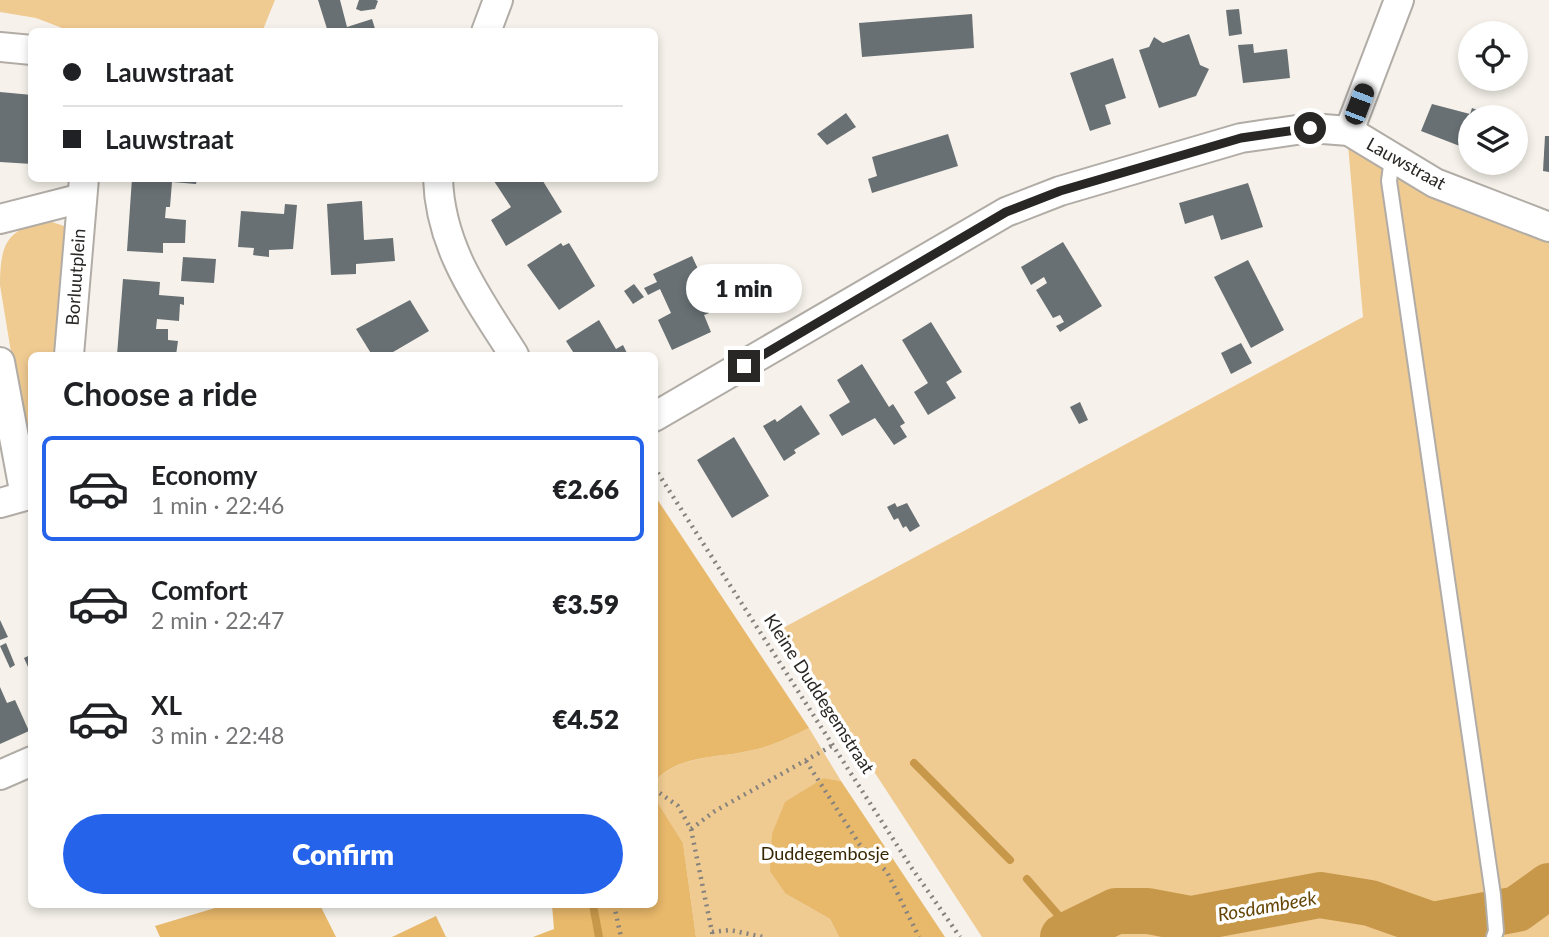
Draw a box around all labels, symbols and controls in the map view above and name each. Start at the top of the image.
map controls [1458,21,1528,175]
button: locate [1458,21,1528,91]
text: Lauwstraat [105,56,234,88]
car [1342,81,1377,127]
button: layers [1458,105,1528,175]
route start [1294,112,1326,144]
text: Lauwstraat [105,123,234,155]
street label: Lauwstraat [1363,132,1450,194]
street label: Borluutplein [61,228,89,326]
callout: 1 min [686,264,802,314]
text: 1 min [715,274,773,302]
route end [728,350,760,382]
text: Choose a ride [63,374,257,413]
icon: car [67,457,130,520]
text: Economy [151,459,257,491]
text: €2.66 [552,473,619,505]
text: 1 min · 22:46 [151,491,284,519]
icon: car [67,572,130,635]
text: Comfort [151,574,248,606]
text: €3.59 [552,588,619,620]
text: 2 min · 22:47 [151,606,284,634]
street label: Kleine Duddegemstraat [760,610,880,778]
icon: car [67,687,130,750]
text: XL [151,689,182,721]
text: €4.52 [552,703,619,735]
text: 3 min · 22:48 [151,721,284,749]
button: Confirm [63,814,623,894]
park label: Duddegembosje [761,842,889,864]
water label: Rosdambeek [1216,885,1319,926]

